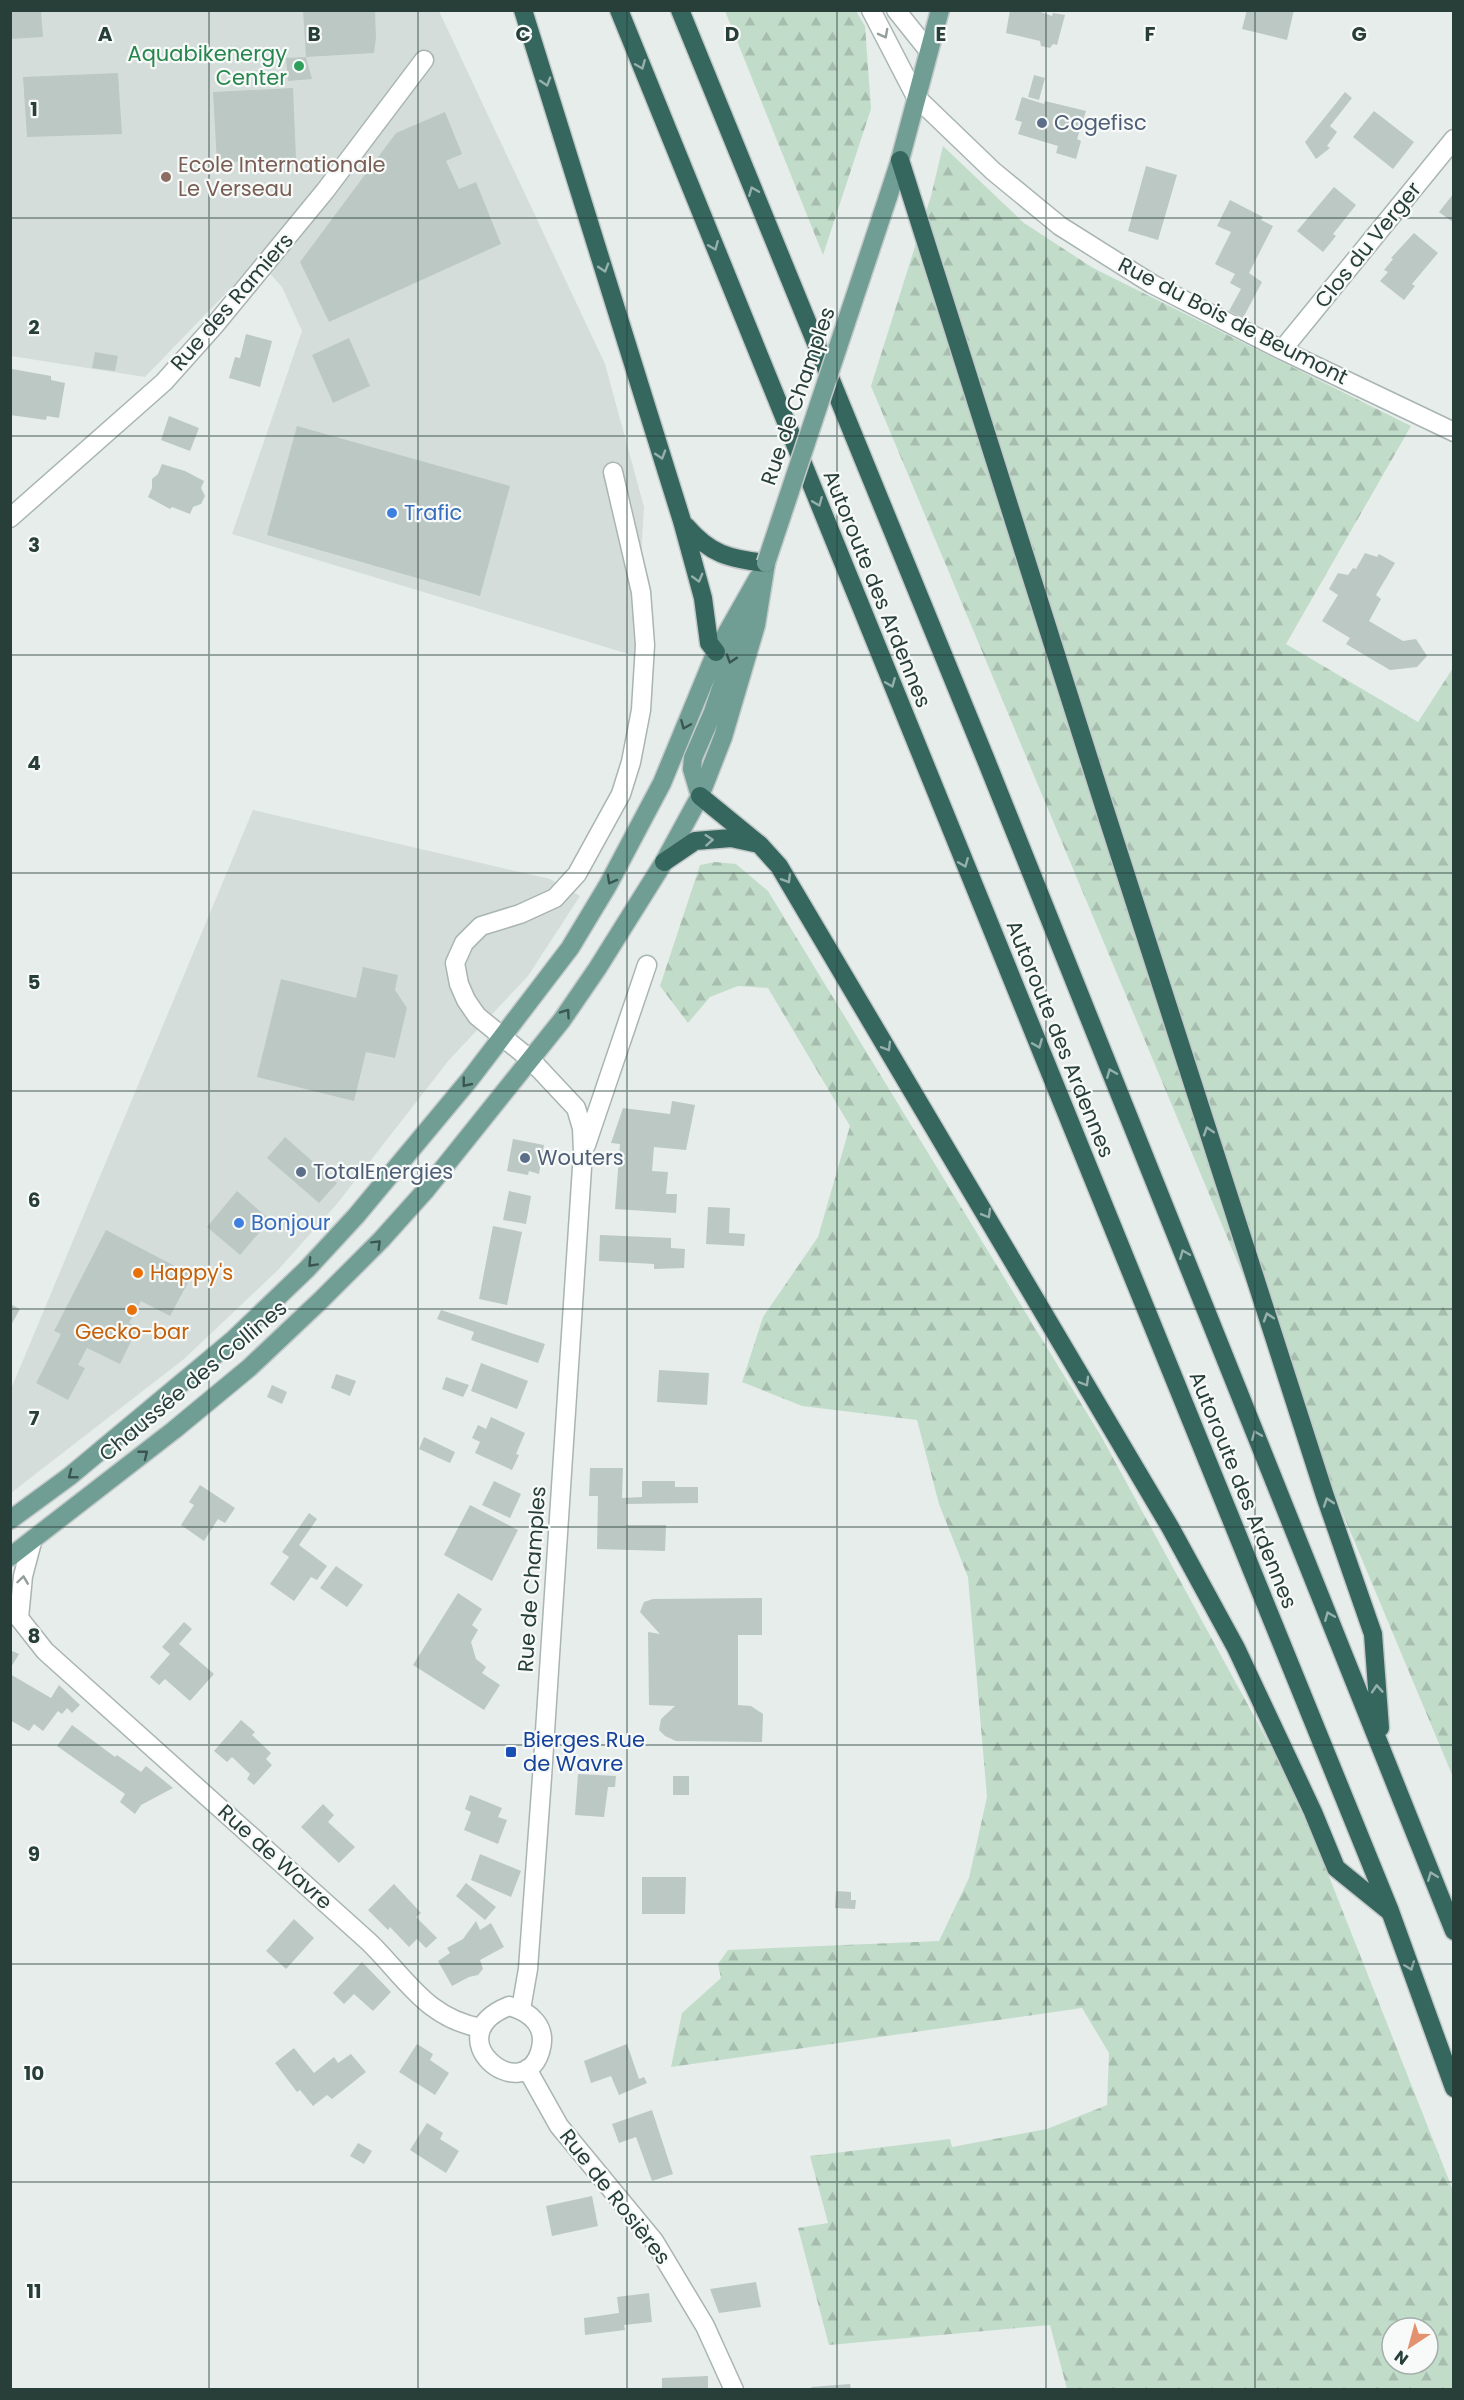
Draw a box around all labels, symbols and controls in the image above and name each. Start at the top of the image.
text: A [98,20,113,48]
text: B [307,20,321,48]
text: C [515,20,531,48]
text: D [725,20,739,48]
text: E [936,20,946,48]
text: F [1145,20,1156,48]
text: G [1351,20,1367,48]
one-way arrow [877,28,888,38]
place label: Aquabikenergy Center [128,39,287,92]
one-way arrow [634,58,646,69]
marker: Aquabikenergy Center [292,59,306,73]
one-way arrow [539,76,551,87]
text: 1 [30,95,38,123]
place label: Cogefisc [1054,108,1147,137]
marker: Cogefisc [1035,116,1049,130]
place label: Ecole Internationale Le Verseau [178,150,386,203]
marker: Ecole Internationale Le Verseau [159,170,173,184]
street label: Clos du Verger [1308,175,1428,314]
one-way arrow [748,186,760,197]
street label: Rue des Ramiers [164,226,300,377]
one-way arrow [707,239,719,250]
street label: Rue du Bois de Beumont [1113,250,1353,391]
one-way arrow [596,262,609,273]
street label: Rue de Champles [753,303,842,489]
text: 2 [28,313,40,341]
one-way arrow [654,449,666,460]
street label: Autoroute des Ardennes [817,466,938,712]
one-way arrow [811,496,823,507]
place label: Trafic [404,498,462,527]
marker: Trafic [385,506,399,520]
text: 3 [28,531,40,559]
one-way arrow [690,573,703,583]
one-way arrow [726,653,738,664]
one-way arrow [884,676,896,687]
one-way arrow [681,719,693,730]
text: 4 [27,749,41,777]
one-way arrow [705,833,714,846]
one-way arrow [957,858,970,868]
one-way arrow [780,873,791,883]
one-way arrow [607,874,618,884]
street label: Autoroute des Ardennes [1000,916,1121,1162]
text: 5 [28,968,41,996]
one-way arrow [559,1009,570,1020]
one-way arrow [1031,1038,1043,1049]
one-way arrow [880,1041,891,1051]
one-way arrow [1106,1068,1118,1079]
one-way arrow [463,1076,474,1087]
one-way arrow [1203,1126,1215,1137]
place label: Wouters [537,1143,624,1172]
marker: Wouters [518,1151,532,1165]
place label: TotalEnergies [313,1157,453,1186]
marker: TotalEnergies [294,1165,308,1179]
text: 6 [28,1186,40,1214]
place label: Bonjour [251,1208,331,1237]
one-way arrow [979,1208,991,1218]
marker: Bonjour [232,1216,246,1230]
one-way arrow [370,1240,381,1250]
one-way arrow [1179,1249,1191,1260]
one-way arrow [308,1256,319,1267]
place label: Happy's [150,1258,233,1287]
marker: Happy's [131,1266,145,1280]
street label: Chaussée des Collines [92,1293,293,1468]
marker: Gecko-bar [125,1303,139,1317]
one-way arrow [1262,1312,1275,1323]
place label: Gecko-bar [75,1317,189,1346]
street label: Autoroute des Ardennes [1183,1367,1304,1613]
one-way arrow [1078,1376,1090,1387]
text: 7 [29,1404,40,1432]
one-way arrow [1251,1430,1263,1441]
one-way arrow [137,1451,148,1462]
one-way arrow [67,1467,78,1478]
street label: Rue de Champles [511,1485,552,1673]
one-way arrow [1322,1497,1335,1508]
one-way arrow [16,1575,28,1584]
one-way arrow [1324,1611,1336,1622]
text: 8 [28,1622,40,1650]
one-way arrow [1371,1685,1384,1694]
place label: Bierges Rue de Wavre [523,1725,645,1778]
marker: Bierges Rue de Wavre [504,1745,518,1759]
street label: Rue de Wavre [212,1797,339,1916]
text: 9 [28,1840,40,1868]
one-way arrow [1427,1871,1439,1882]
one-way arrow [1402,1960,1415,1971]
text: 10 [24,2059,44,2087]
street label: Rue de Rosières [553,2123,678,2271]
text: 11 [26,2277,42,2305]
north arrow [1380,2316,1440,2376]
text: N [1390,2345,1413,2371]

